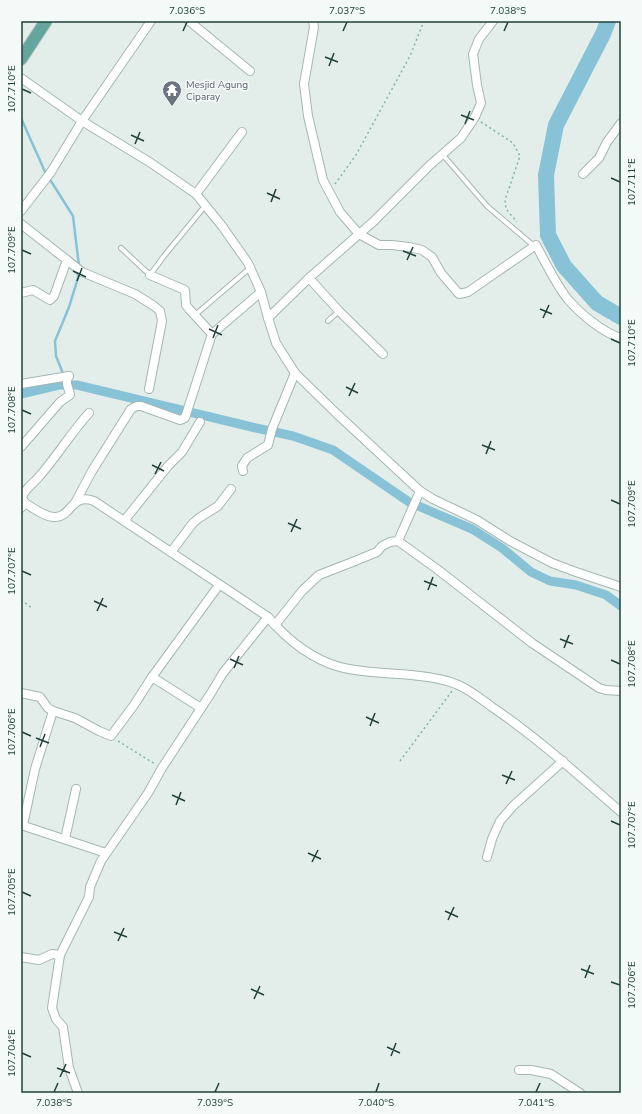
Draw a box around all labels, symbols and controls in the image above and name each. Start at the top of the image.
text: 7.036°S [169,4,205,18]
text: 7.037°S [329,4,365,18]
text: 7.038°S [490,4,526,18]
text: 107.710°E [5,65,19,113]
place label: Mesjid Agung Ciparay [186,78,248,104]
temple icon: Mesjid Agung Ciparay [161,79,183,107]
text: 107.711°E [625,158,639,206]
text: 107.709°E [5,226,19,274]
text: 107.710°E [625,319,639,367]
text: 107.708°E [5,386,19,434]
text: 107.709°E [625,480,639,528]
text: 107.707°E [5,547,19,595]
text: 107.708°E [625,640,639,688]
text: 107.706°E [5,708,19,756]
text: 107.707°E [625,801,639,849]
text: 107.705°E [5,868,19,916]
text: 107.706°E [625,961,639,1009]
text: 107.704°E [5,1029,19,1077]
text: 7.038°S [36,1096,72,1110]
text: 7.039°S [197,1096,233,1110]
text: 7.040°S [358,1096,394,1110]
text: 7.041°S [518,1096,554,1110]

